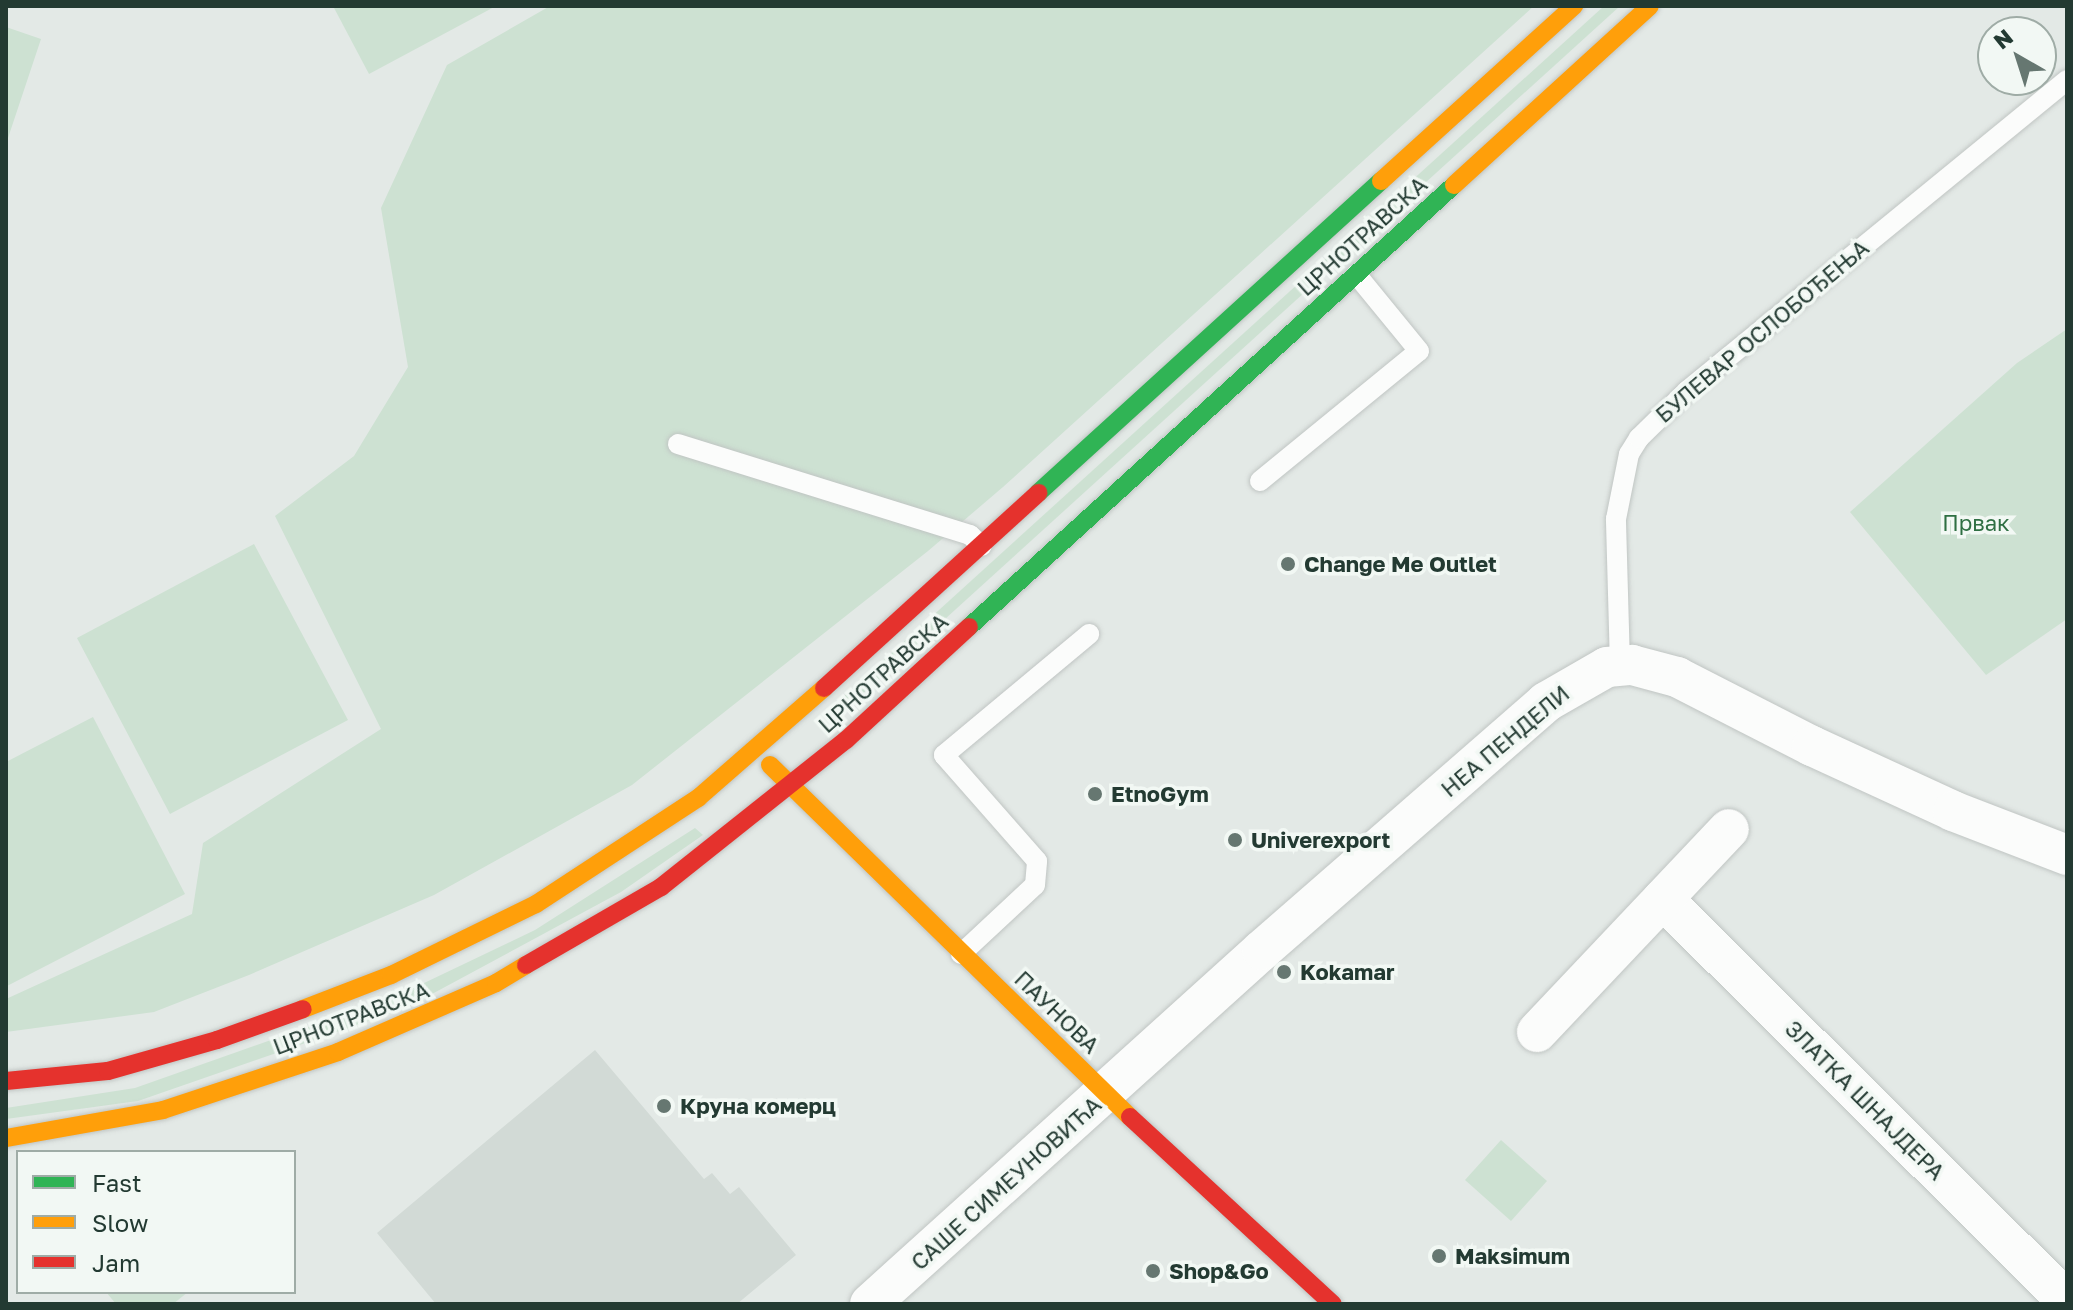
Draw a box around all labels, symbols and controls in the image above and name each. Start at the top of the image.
north arrow [1977,16,2057,96]
text: N [1988,23,2018,54]
street label: ЦРНОТРАВСКА [1292,171,1432,301]
street label: БУЛЕВАР ОСЛОБОЂЕЊА [1650,234,1874,428]
park label: Првак [1942,510,2010,536]
place label: Change Me Outlet [1304,551,1497,577]
marker: Change Me Outlet [1279,555,1297,573]
street label: ЦРНОТРАВСКА [813,608,953,738]
street label: НЕА ПЕНДЕЛИ [1436,680,1574,802]
place label: EtnoGym [1111,781,1209,807]
marker: EtnoGym [1086,785,1104,803]
place label: Univerexport [1251,827,1390,853]
marker: Univerexport [1226,831,1244,849]
place label: Kokamar [1300,959,1395,985]
marker: Kokamar [1275,963,1293,981]
street label: ПАУНОВА [1009,965,1105,1059]
street label: ЦРНОТРАВСКА [269,976,433,1060]
street label: ЗЛАТКА ШНАЈДЕРА [1780,1015,1950,1185]
street label: САШЕ СИМЕУНОВИЋА [906,1091,1106,1275]
place label: Круна комерц [680,1093,836,1119]
marker: Круна комерц [655,1097,673,1115]
legend [16,1150,296,1294]
text: Fast [92,1168,142,1197]
text: Slow [92,1208,148,1237]
place label: Maksimum [1455,1243,1570,1269]
marker: Maksimum [1430,1247,1448,1265]
text: Jam [92,1248,140,1277]
place label: Shop&Go [1169,1258,1269,1284]
marker: Shop&Go [1144,1262,1162,1280]

